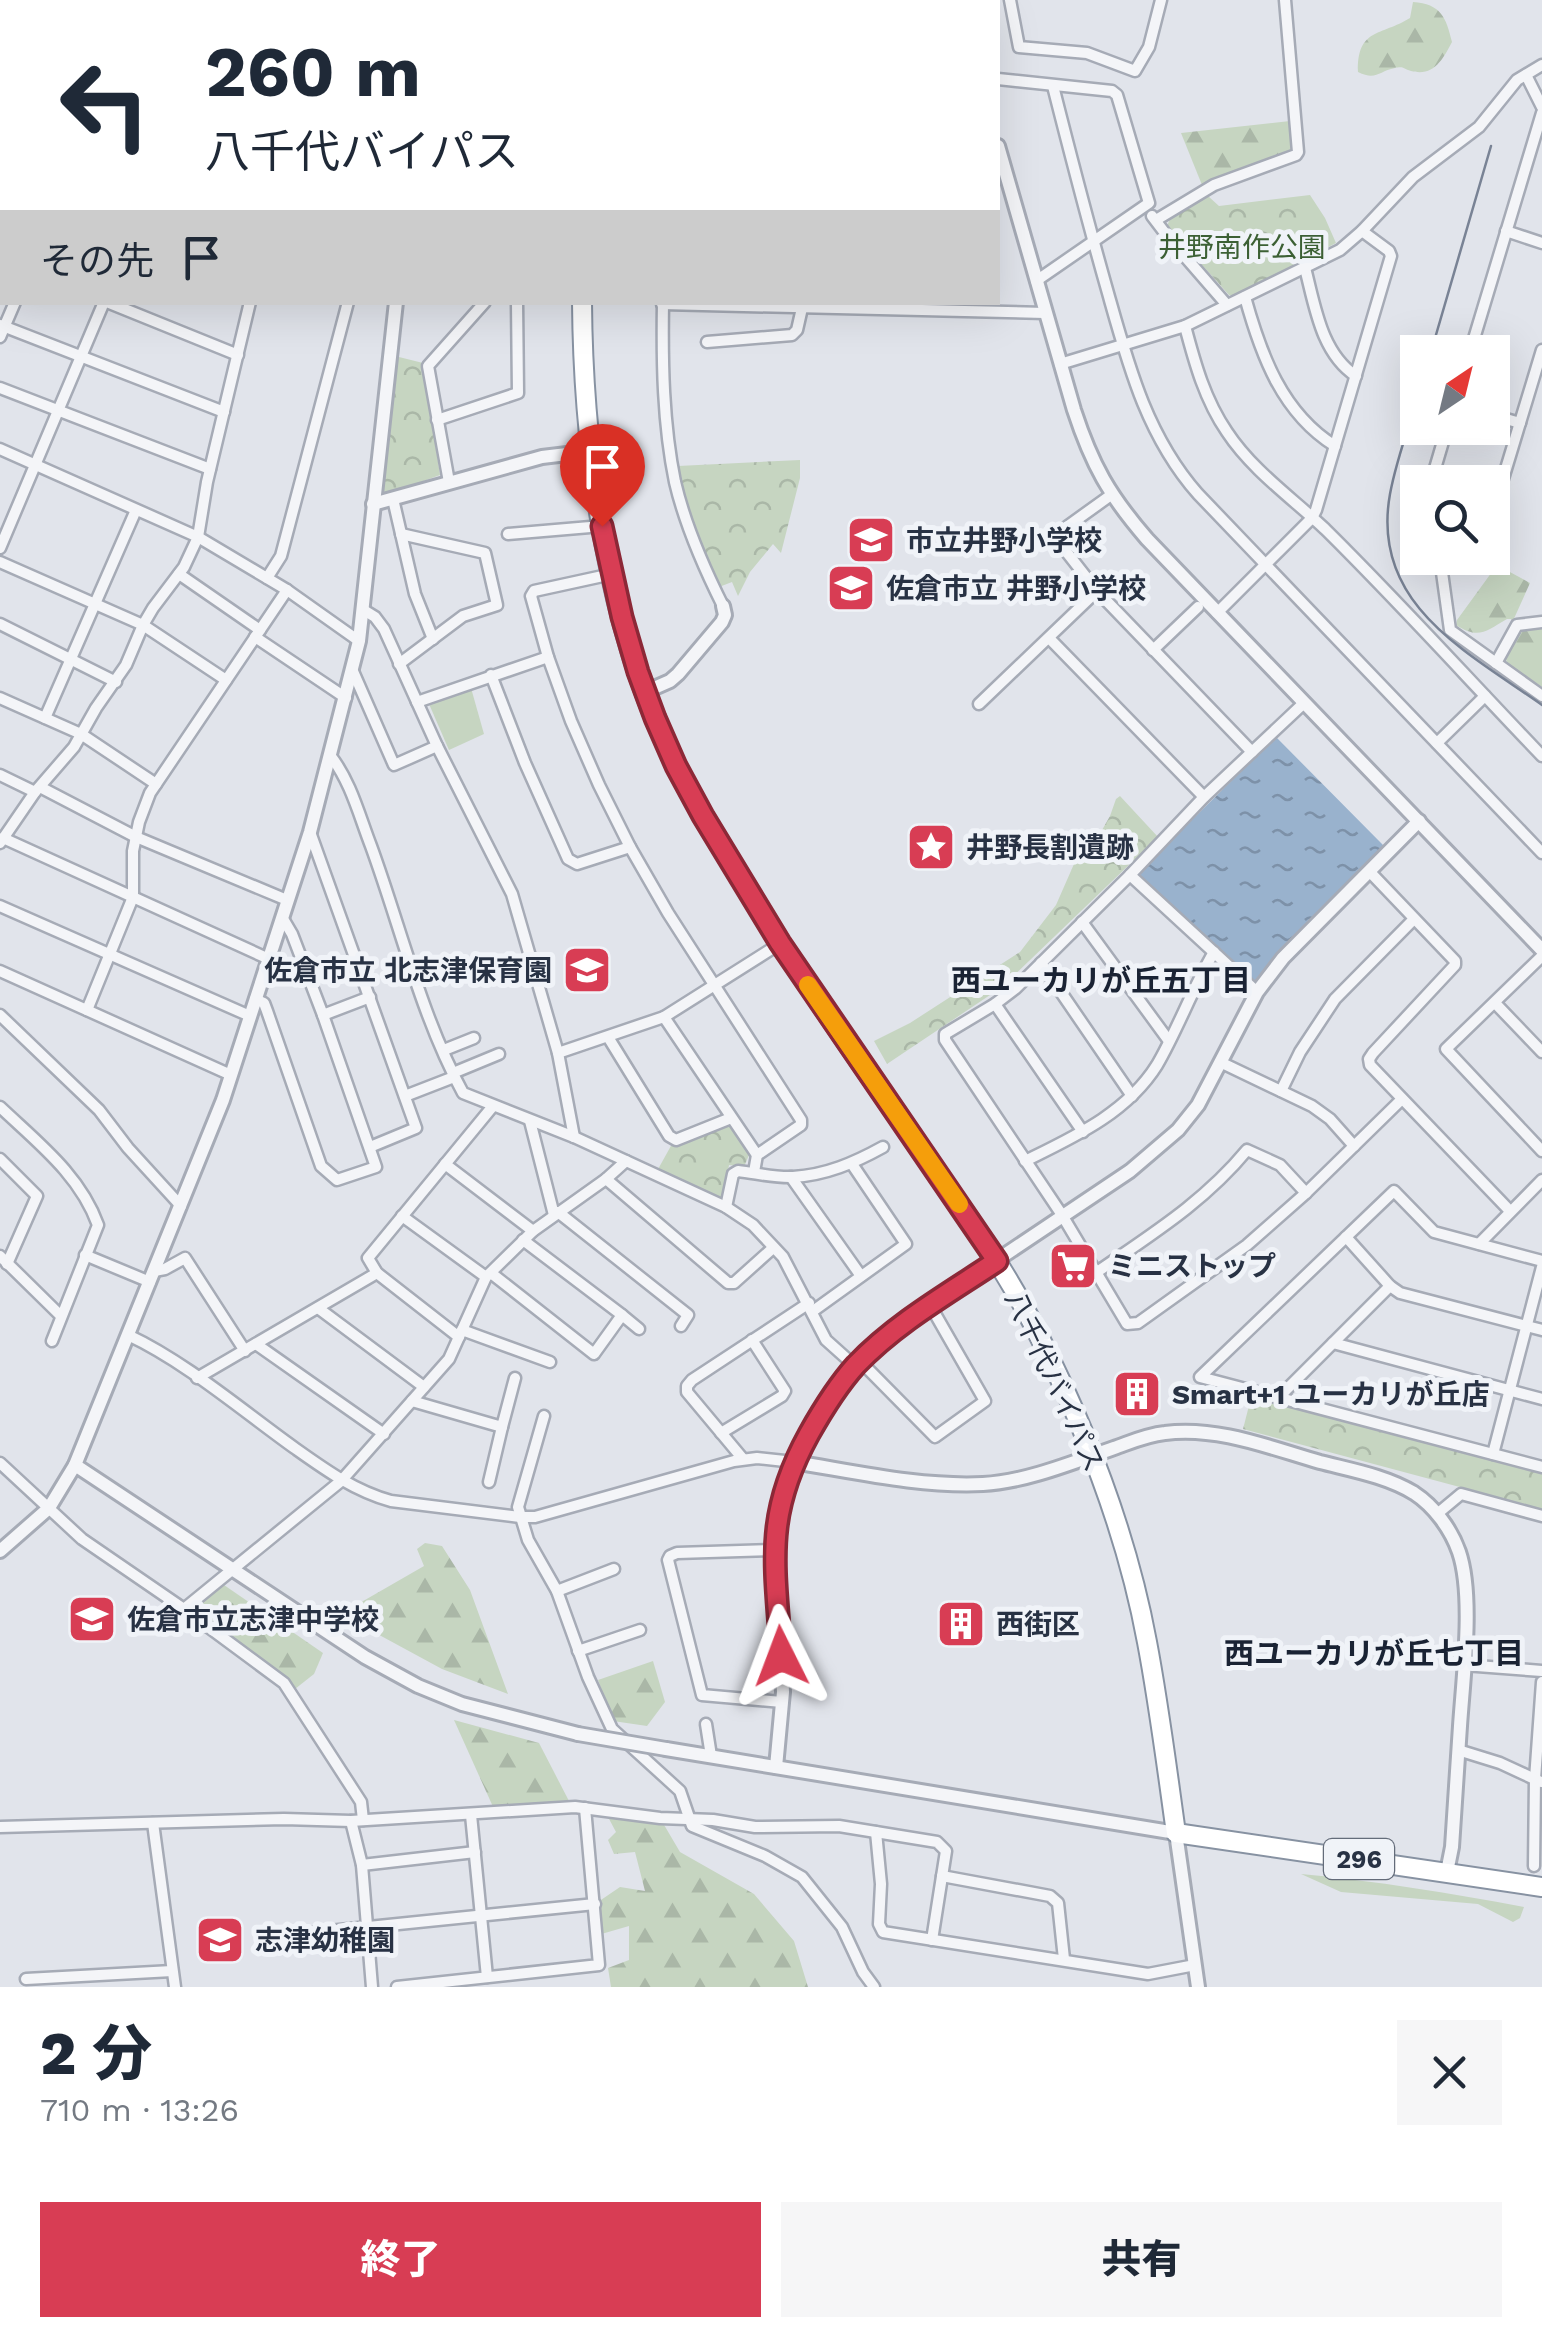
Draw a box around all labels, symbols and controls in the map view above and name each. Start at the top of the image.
text: 260 m [205,31,421,113]
icon: left [40,40,170,170]
text: 八千代バイパス [205,125,519,178]
icon: arrive [174,230,229,285]
park label: 井野南作公園 [1158,231,1326,264]
text: その先 [40,239,154,283]
north arrow [1400,335,1510,445]
map controls [1400,335,1510,575]
pin [560,424,645,527]
icon: arrive [575,439,630,494]
button: search [1400,465,1510,575]
school or university icon: 市立井野小学校 [845,514,897,566]
place label: 市立井野小学校 [906,524,1102,557]
school or university icon: 佐倉市立 井野小学校 [825,562,877,614]
place label: 佐倉市立 井野小学校 [886,572,1146,605]
place icon: 井野長割遺跡 [905,821,957,873]
place label: 井野長割遺跡 [966,831,1134,864]
school or university icon: 佐倉市立 北志津保育園 [561,944,613,996]
place label: 佐倉市立 北志津保育園 [264,954,552,987]
district label: 西ユーカリが丘五丁目 [951,963,1251,998]
supermarket icon: ミニストップ [1047,1240,1099,1292]
place label: ミニストップ [1108,1250,1276,1283]
street label: 八千代バイパス [998,1286,1111,1477]
building icon: Smart+1 ユーカリが丘店 [1111,1368,1163,1420]
place label: Smart+1 ユーカリが丘店 [1172,1378,1489,1411]
school or university icon: 佐倉市立志津中学校 [66,1593,118,1645]
building icon: 西街区 [935,1598,987,1650]
place label: 佐倉市立志津中学校 [127,1603,379,1636]
position arrow [729,1604,833,1708]
place label: 西街区 [996,1608,1080,1641]
district label: 西ユーカリが丘七丁目 [1224,1636,1524,1671]
road number: 296 [1324,1839,1394,1879]
school or university icon: 志津幼稚園 [194,1914,246,1966]
place label: 志津幼稚園 [255,1924,395,1957]
text: 2 分 [40,2018,152,2089]
button: close [1397,2020,1502,2125]
text: 710 m · 13:26 [40,2091,239,2129]
button: 終了 [40,2202,761,2317]
button: 共有 [781,2202,1502,2317]

